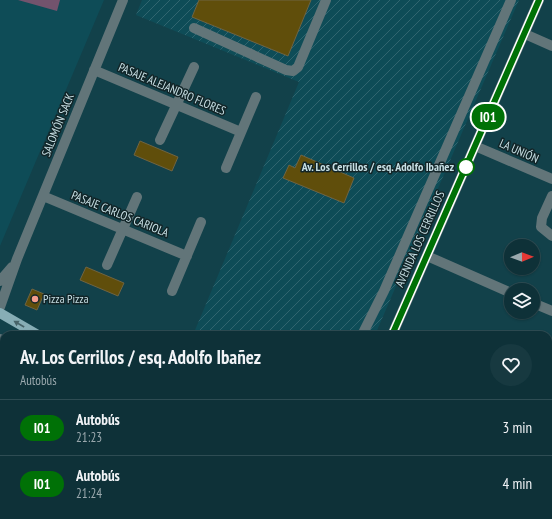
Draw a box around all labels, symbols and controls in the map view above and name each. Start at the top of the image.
street label: PASAJE ALEJANDRO FLORES [116,59,228,118]
street label: SALOMÓN SACK [38,91,77,159]
line badge: I01 [465,104,511,130]
text: I01 [480,108,496,126]
street label: LA UNIÓN [497,135,541,166]
marker: Av. Los Cerrillos / esq. Adolfo Ibañez [457,158,475,176]
place label: Av. Los Cerrillos / esq. Adolfo Ibañez [301,159,454,174]
street label: PASAJE CARLOS CARIOLA [69,187,171,240]
street label: AVENIDA LOS CERRILLOS [392,188,447,289]
north arrow [504,239,540,275]
map controls [504,239,540,319]
button: layers [504,283,540,319]
place label: Pizza Pizza [43,291,89,306]
marker: Pizza Pizza [30,294,40,304]
one-way arrow [13,320,25,327]
button: heart [490,344,532,386]
text: Av. Los Cerrillos / esq. Adolfo Ibañez [20,345,261,369]
text: Autobús [20,372,57,389]
text: Autobús [76,410,120,429]
text: 3 min [502,418,532,437]
text: I01 [34,419,50,437]
text: 21:23 [76,429,102,446]
text: Autobús [76,466,120,485]
text: 4 min [502,474,532,493]
text: I01 [34,475,50,493]
text: 21:24 [76,485,102,502]

